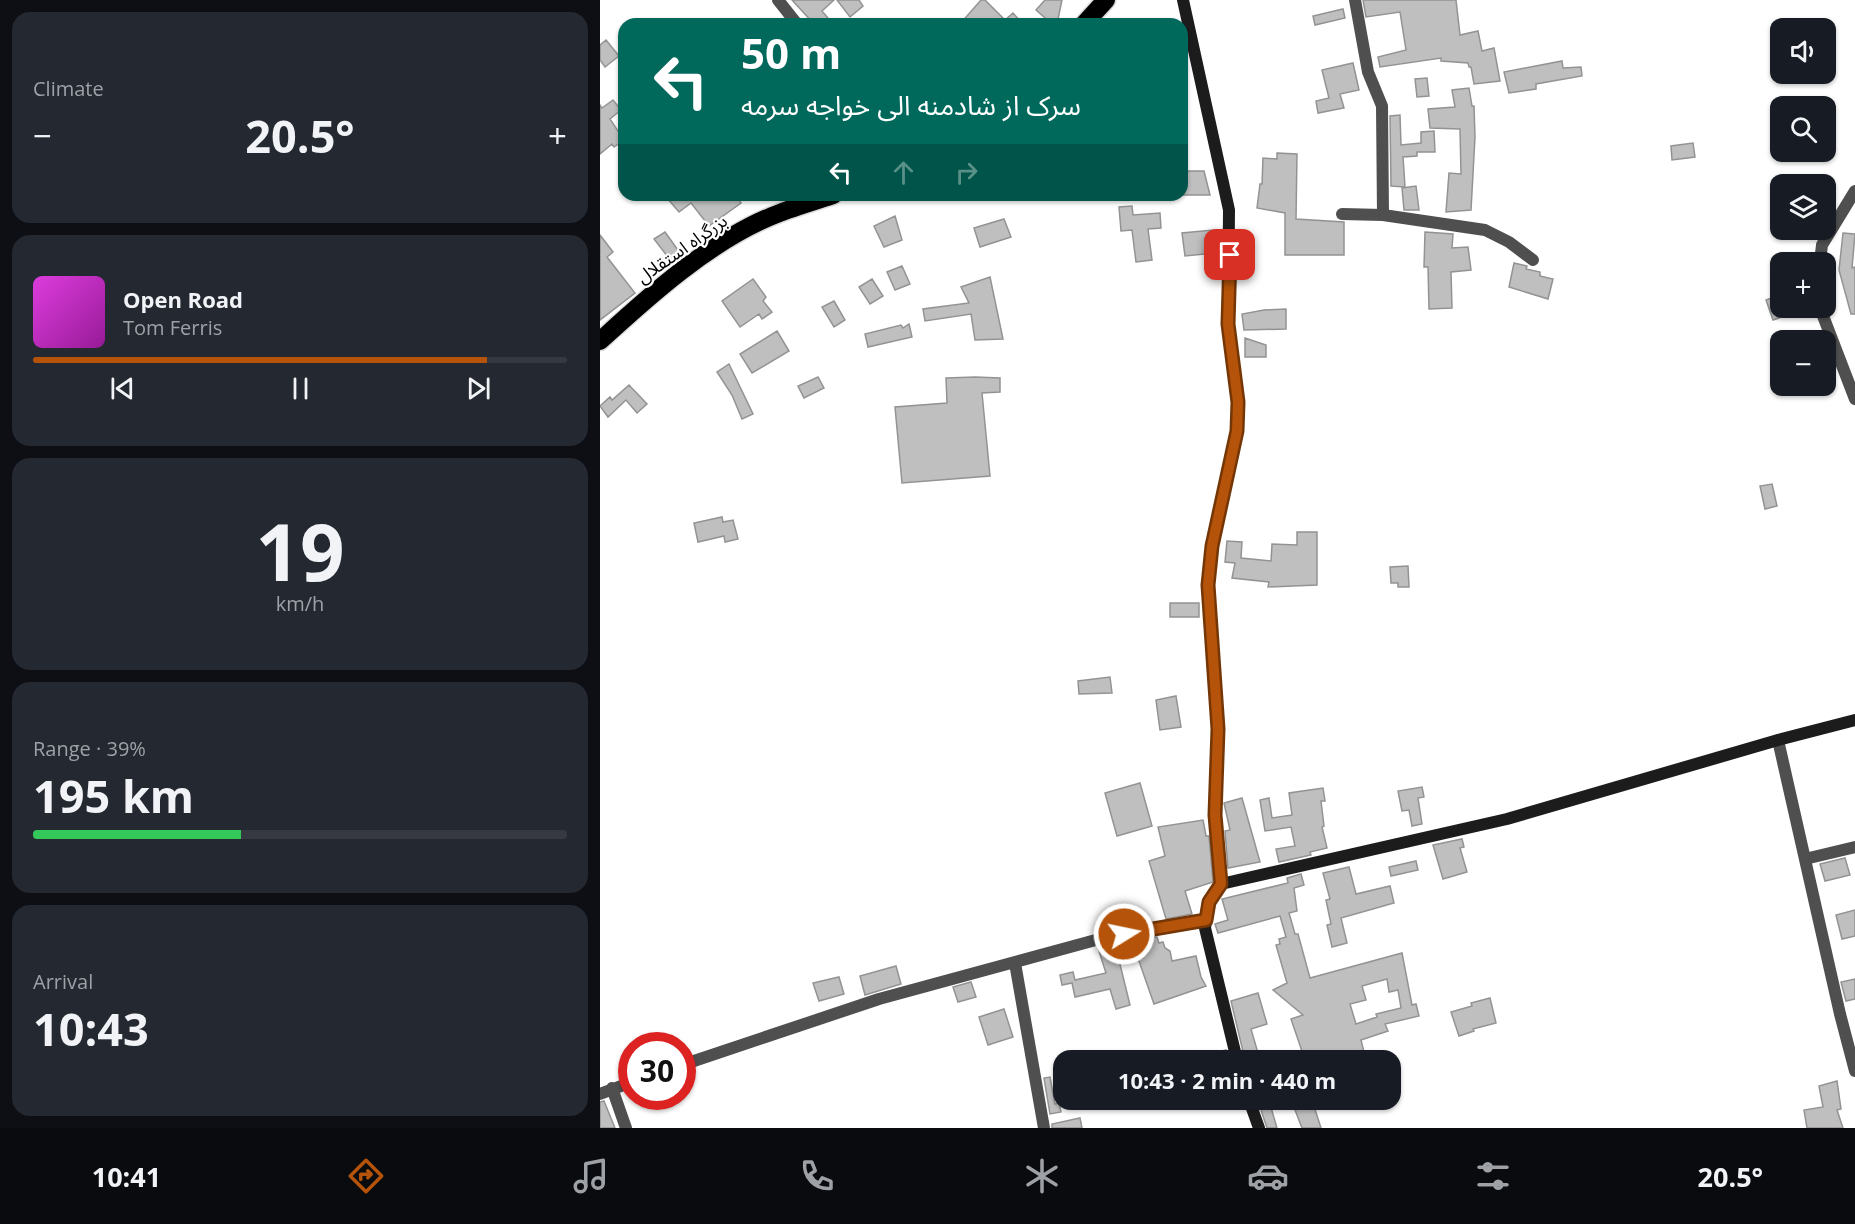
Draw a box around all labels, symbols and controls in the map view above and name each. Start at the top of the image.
map controls [1770,18,1836,396]
button: sound [1770,18,1836,84]
text: 50 m [741,24,841,81]
icon: left [642,42,720,120]
text: Climate [33,75,104,102]
text: سرک از شادمنه الی خواجه سرمه [741,86,1081,123]
button: search [1770,96,1836,162]
text: 20.5° [245,105,355,166]
text: − [33,113,52,158]
text: + [548,113,567,158]
icon: left [824,156,857,189]
icon: ahead [887,156,920,189]
icon: right [950,156,983,189]
button: layers [1770,174,1836,240]
street label: بزرگراه استقلال [631,208,732,288]
pin [1204,229,1255,280]
icon: arrive [1213,238,1246,271]
button: + [1770,252,1836,318]
text: Open Road [123,284,243,314]
text: Tom Ferris [123,314,222,341]
button: − [1770,330,1836,396]
icon: previous [106,372,139,405]
icon: pause [284,372,317,405]
icon: next [462,372,495,405]
text: 19 [255,498,345,604]
text: km/h [276,590,324,617]
text: Range · 39% [33,735,146,762]
text: 195 km [33,765,194,826]
position arrow [1092,902,1156,966]
text: Arrival [33,968,93,995]
text: 10:43 [33,998,149,1059]
speed limit sign: 30 [618,1032,696,1110]
text: 10:43 · 2 min · 440 m [1118,1065,1336,1095]
icon: directions [345,1155,387,1197]
icon: music [570,1155,612,1197]
icon: phone [796,1155,838,1197]
icon: climate [1021,1155,1063,1197]
icon: car [1247,1155,1289,1197]
icon: filters [1472,1155,1514,1197]
text: 10:41 [92,1158,161,1195]
text: 20.5° [1698,1158,1763,1195]

